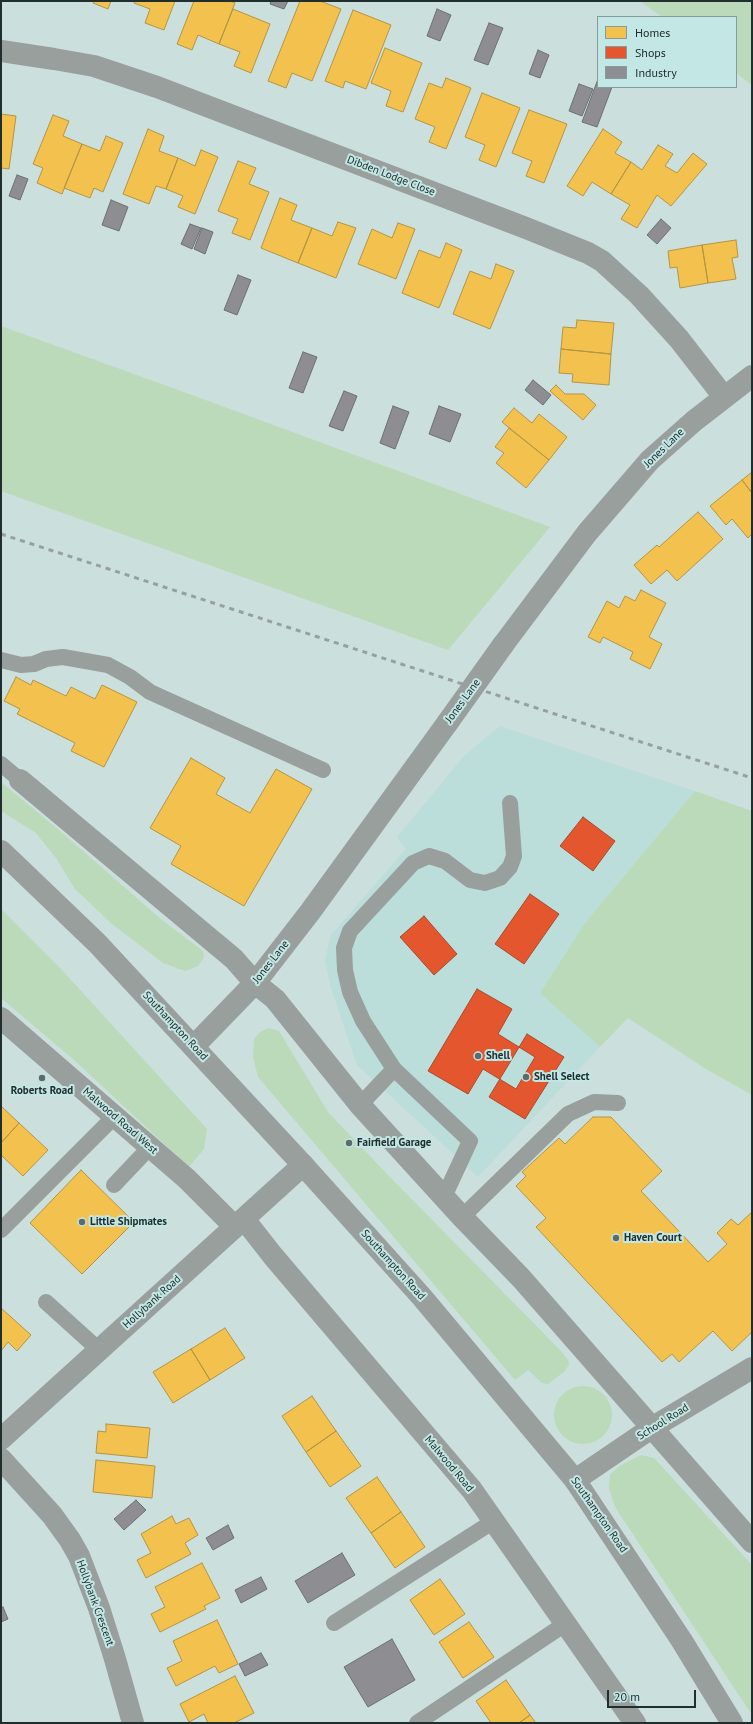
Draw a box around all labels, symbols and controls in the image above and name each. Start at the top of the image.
legend [597,16,737,88]
text: Homes [635,25,670,40]
text: Shops [635,45,666,60]
text: Industry [635,65,677,80]
street label: Dibden Lodge Close [345,153,437,199]
street label: Jones Lane [641,426,687,470]
street label: Jones Lane [443,677,483,725]
street label: Jones Lane [250,938,292,986]
street label: Southampton Road [140,989,210,1063]
place label: Shell [486,1049,510,1063]
marker: Shell [473,1051,483,1061]
place label: Shell Select [534,1070,589,1084]
marker: Shell Select [521,1072,531,1082]
marker: Roberts Road [37,1073,47,1083]
place label: Roberts Road [11,1084,73,1098]
street label: Malwood Road West [80,1085,160,1157]
place label: Fairfield Garage [357,1136,431,1150]
marker: Fairfield Garage [344,1138,354,1148]
place label: Little Shipmates [90,1215,167,1229]
marker: Little Shipmates [77,1217,87,1227]
street label: Southampton Road [358,1227,428,1303]
place label: Haven Court [624,1231,682,1245]
marker: Haven Court [611,1233,621,1243]
street label: Hollybank Road [120,1272,184,1332]
street label: School Road [635,1401,691,1443]
street label: Malwood Road [422,1433,476,1495]
street label: Southampton Road [568,1475,630,1555]
street label: Hollybank Crescent [73,1558,117,1648]
scale bar [609,1682,698,1708]
text: 20 m [614,1689,640,1704]

